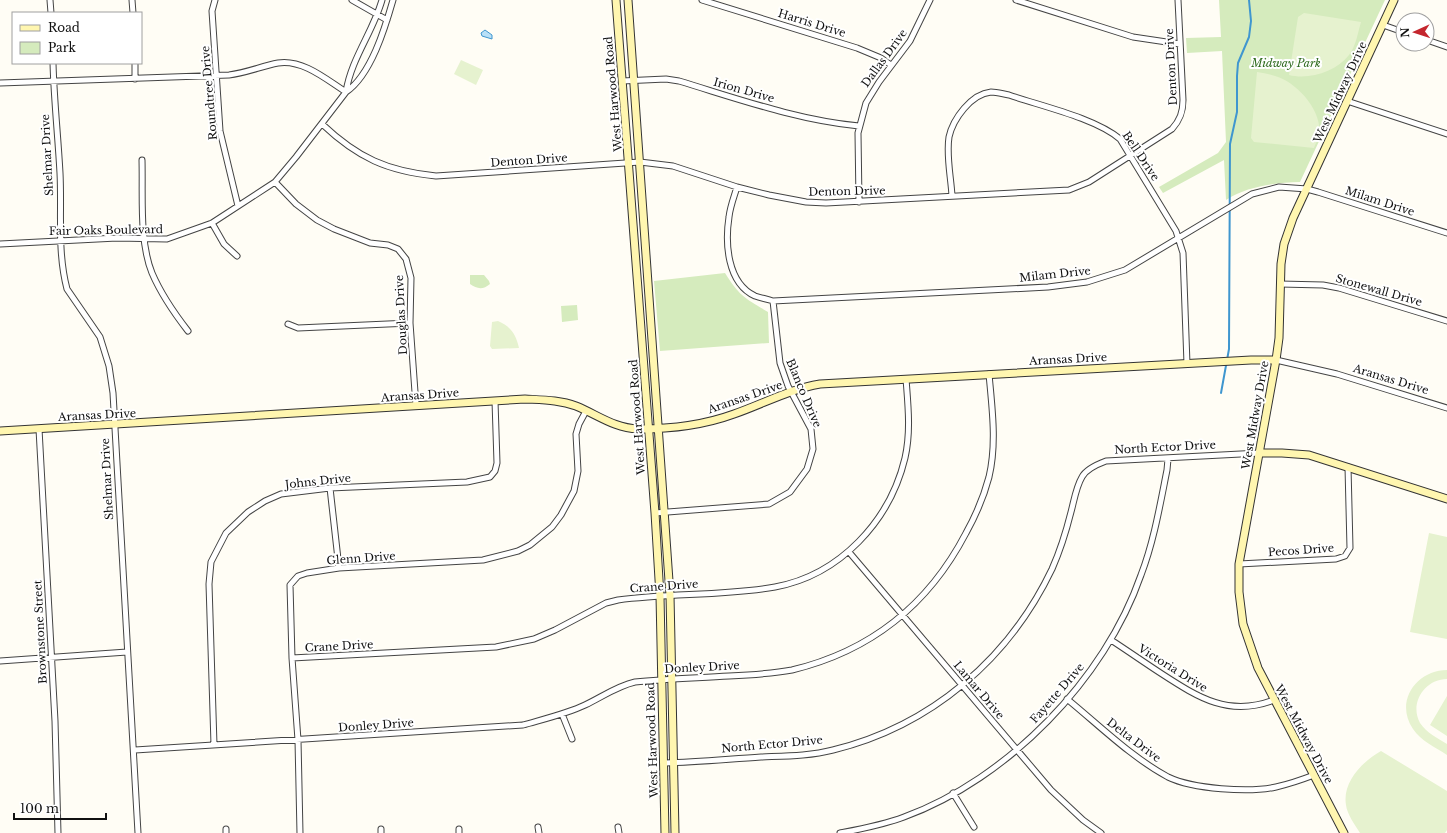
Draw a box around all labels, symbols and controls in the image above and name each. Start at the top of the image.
street label: Harris Drive [776,6,848,40]
legend [12,12,142,64]
north arrow [1395,12,1435,52]
text: Road [48,20,80,35]
street label: Dallas Drive [858,26,910,90]
text: N [1398,26,1412,38]
street label: Denton Drive [1162,28,1180,106]
street label: West Harwood Road [601,35,625,153]
street label: West Midway Drive [1310,39,1370,146]
text: Park [48,40,76,55]
street label: Roundtree Drive [198,45,220,141]
park label: Midway Park [1250,56,1321,70]
street label: Irion Drive [712,75,776,105]
street label: Shelmar Drive [38,114,56,196]
street label: Bell Drive [1119,129,1163,183]
street label: Denton Drive [490,150,568,170]
street label: Denton Drive [808,183,886,199]
street label: Milam Drive [1344,183,1416,219]
street label: Fair Oaks Boulevard [49,222,164,238]
street label: Milam Drive [1019,263,1091,285]
street label: Stonewall Drive [1334,271,1424,309]
street label: Douglas Drive [392,275,410,355]
street label: Aransas Drive [1028,350,1107,368]
street label: Blanco Drive [783,356,825,430]
street label: West Harwood Road [626,358,648,476]
street label: West Midway Drive [1238,360,1271,471]
street label: Aransas Drive [1351,361,1430,397]
street label: Aransas Drive [705,378,784,417]
street label: Aransas Drive [380,385,459,405]
street label: Aransas Drive [57,406,136,424]
street label: North Ector Drive [1114,437,1216,457]
street label: Shelmar Drive [98,438,116,520]
street label: Johns Drive [282,471,352,492]
street label: Pecos Drive [1267,541,1335,559]
street label: Glenn Drive [326,549,396,567]
street label: Crane Drive [629,577,699,595]
street label: Brownstone Street [30,579,50,684]
street label: Crane Drive [304,637,374,655]
street label: Victoria Drive [1135,641,1210,695]
street label: Donley Drive [664,658,740,676]
street label: Lamar Drive [951,658,1007,722]
street label: Fayette Drive [1027,660,1087,726]
street label: West Harwood Road [643,681,661,799]
street label: West Midway Drive [1271,681,1336,786]
street label: Donley Drive [338,715,414,735]
street label: Delta Drive [1104,715,1164,765]
street label: North Ector Drive [721,733,823,755]
scale bar [14,795,106,821]
text: 100 m [20,801,59,816]

